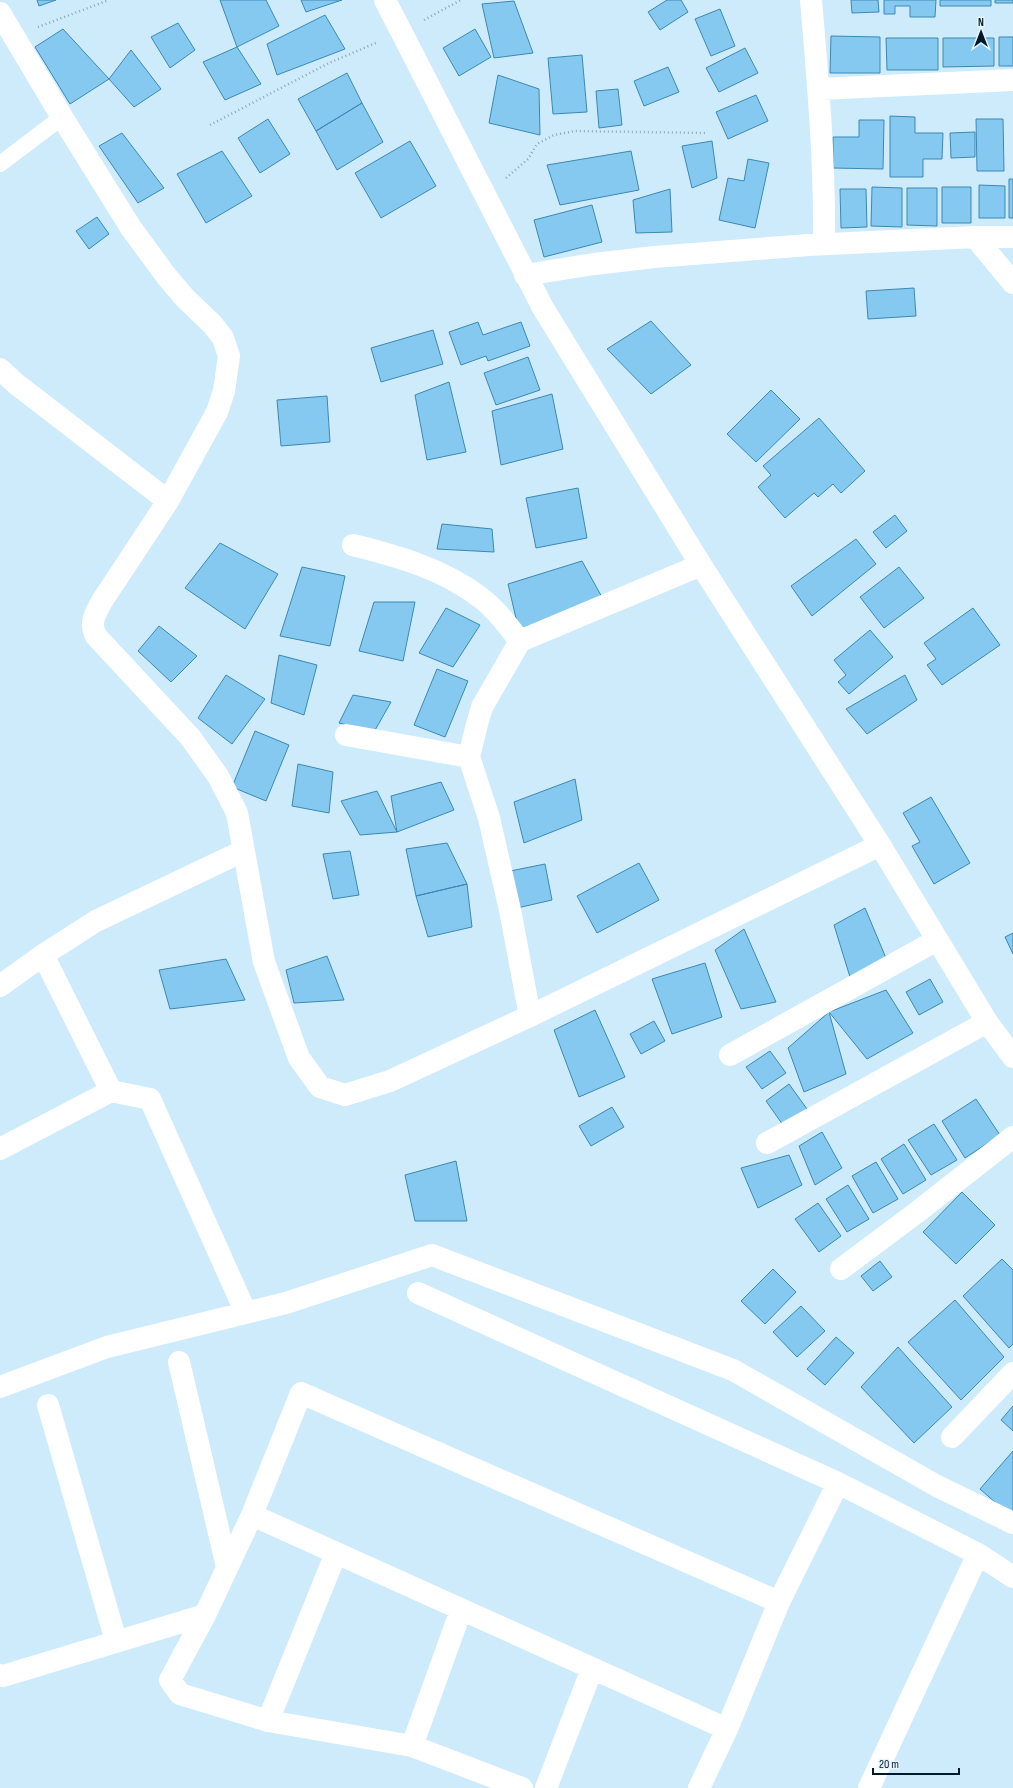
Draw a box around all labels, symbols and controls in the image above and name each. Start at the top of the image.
north arrow [961,12,1001,52]
text: N [978,16,984,29]
scale bar [873,1750,959,1776]
text: 20 m [879,1757,899,1772]

